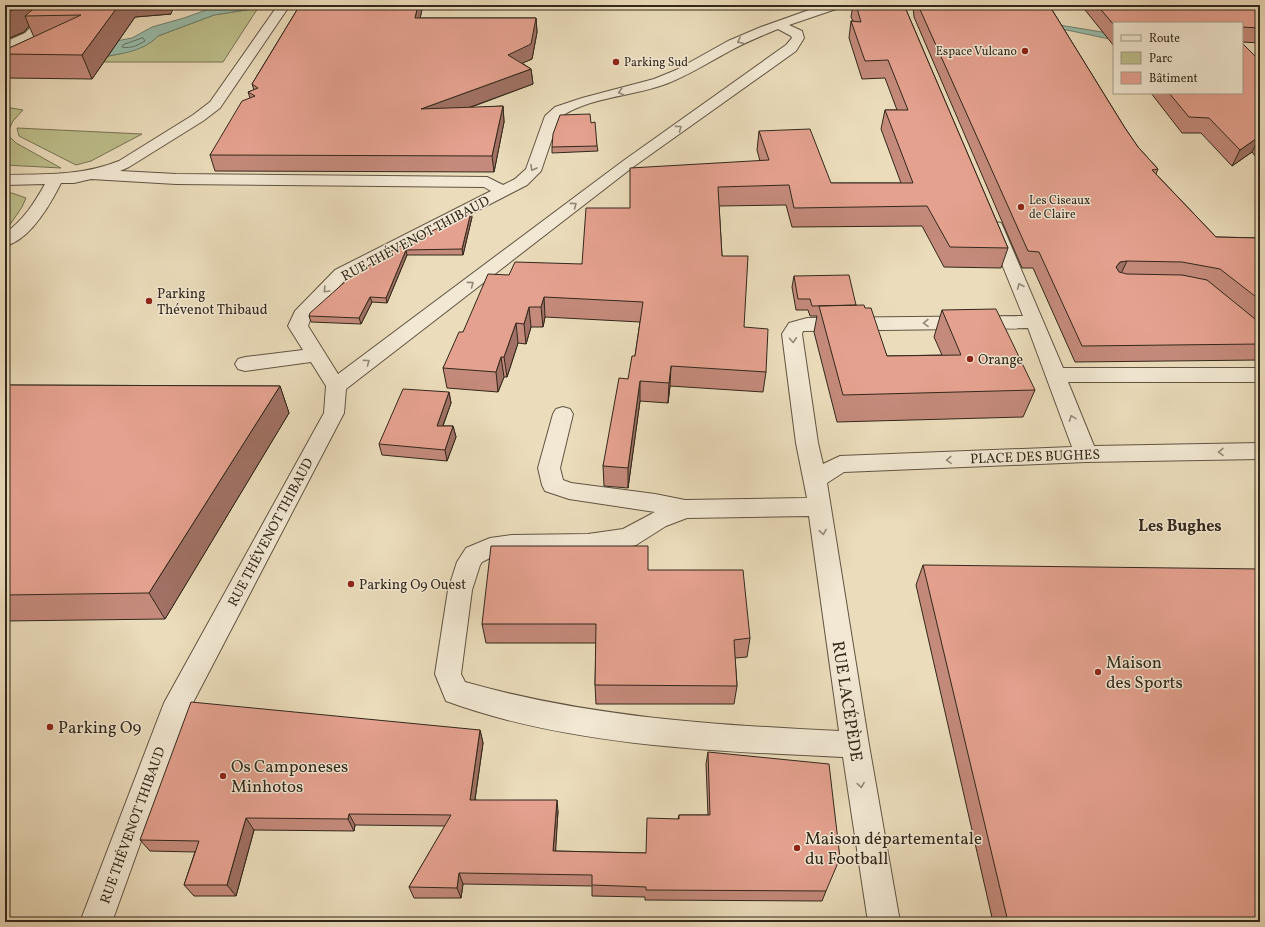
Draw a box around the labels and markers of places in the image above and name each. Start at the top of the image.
place label: Espace Vulcano [936,44,1017,60]
marker: Espace Vulcano [1020,46,1030,56]
place label: Parking Sud [624,55,688,71]
marker: Parking Sud [611,57,621,67]
place label: Les Ciseaux de Claire [1029,193,1090,223]
marker: Les Ciseaux de Claire [1016,202,1026,212]
place label: Parking Thévenot Thibaud [157,285,268,320]
marker: Parking Thévenot Thibaud [144,296,154,306]
place label: Orange [978,351,1024,370]
marker: Orange [965,354,975,364]
place label: Parking O9 Ouest [359,576,466,595]
marker: Parking O9 Ouest [346,579,356,589]
place label: Maison des Sports [1106,652,1183,695]
marker: Maison des Sports [1093,667,1103,677]
place label: Parking O9 [58,717,142,740]
marker: Parking O9 [45,722,55,732]
place label: Os Camponeses Minhotos [231,756,348,799]
marker: Os Camponeses Minhotos [218,771,228,781]
place label: Maison départementale du Football [805,828,982,871]
marker: Maison départementale du Football [792,843,802,853]

